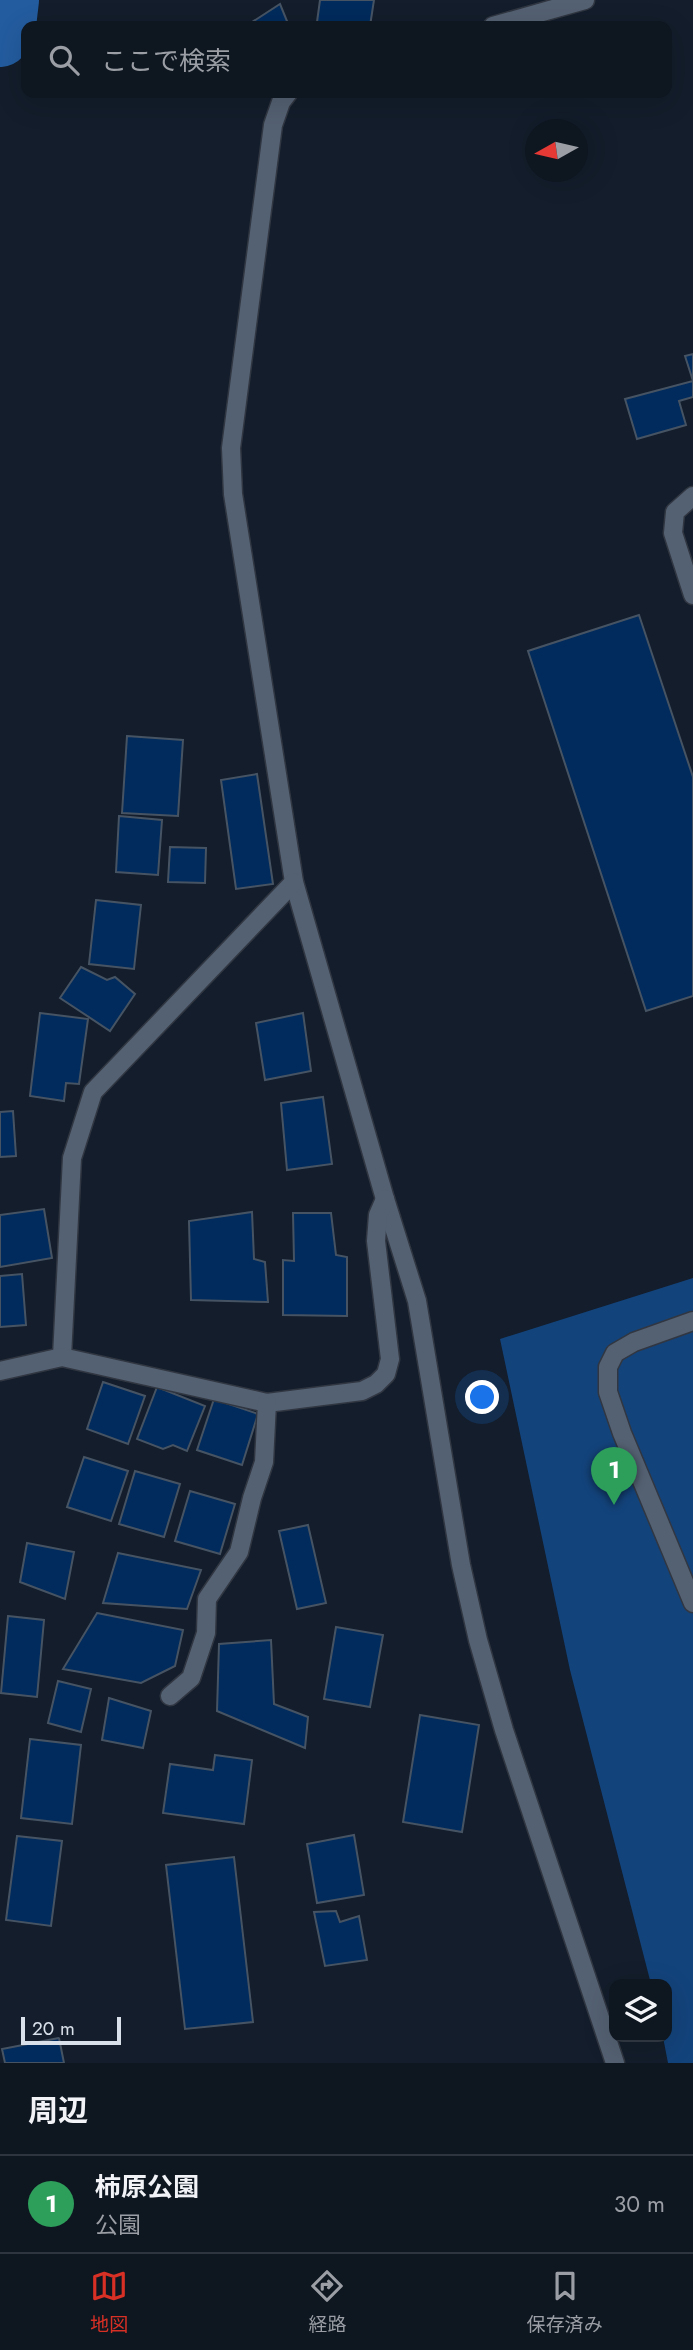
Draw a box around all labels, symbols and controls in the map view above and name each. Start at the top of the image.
search box [21,21,672,98]
icon: search [45,41,83,79]
text: ここで検索 [101,42,231,80]
north arrow [525,119,588,182]
your location [465,1380,499,1414]
pin: 1 [591,1447,637,1505]
map controls [609,1979,672,2042]
button: layers [609,1979,672,2042]
scale bar [21,2014,121,2046]
text: 20 m [32,2015,75,2042]
text: 周辺 [28,2089,88,2132]
text: 柿原公園 [95,2168,199,2206]
text: 1 [45,2187,57,2221]
text: 30 m [614,2187,665,2221]
text: 公園 [95,2208,141,2242]
tab: 地図 [90,2267,128,2338]
tab: 経路 [308,2267,347,2338]
tab: 保存済み [527,2267,603,2338]

